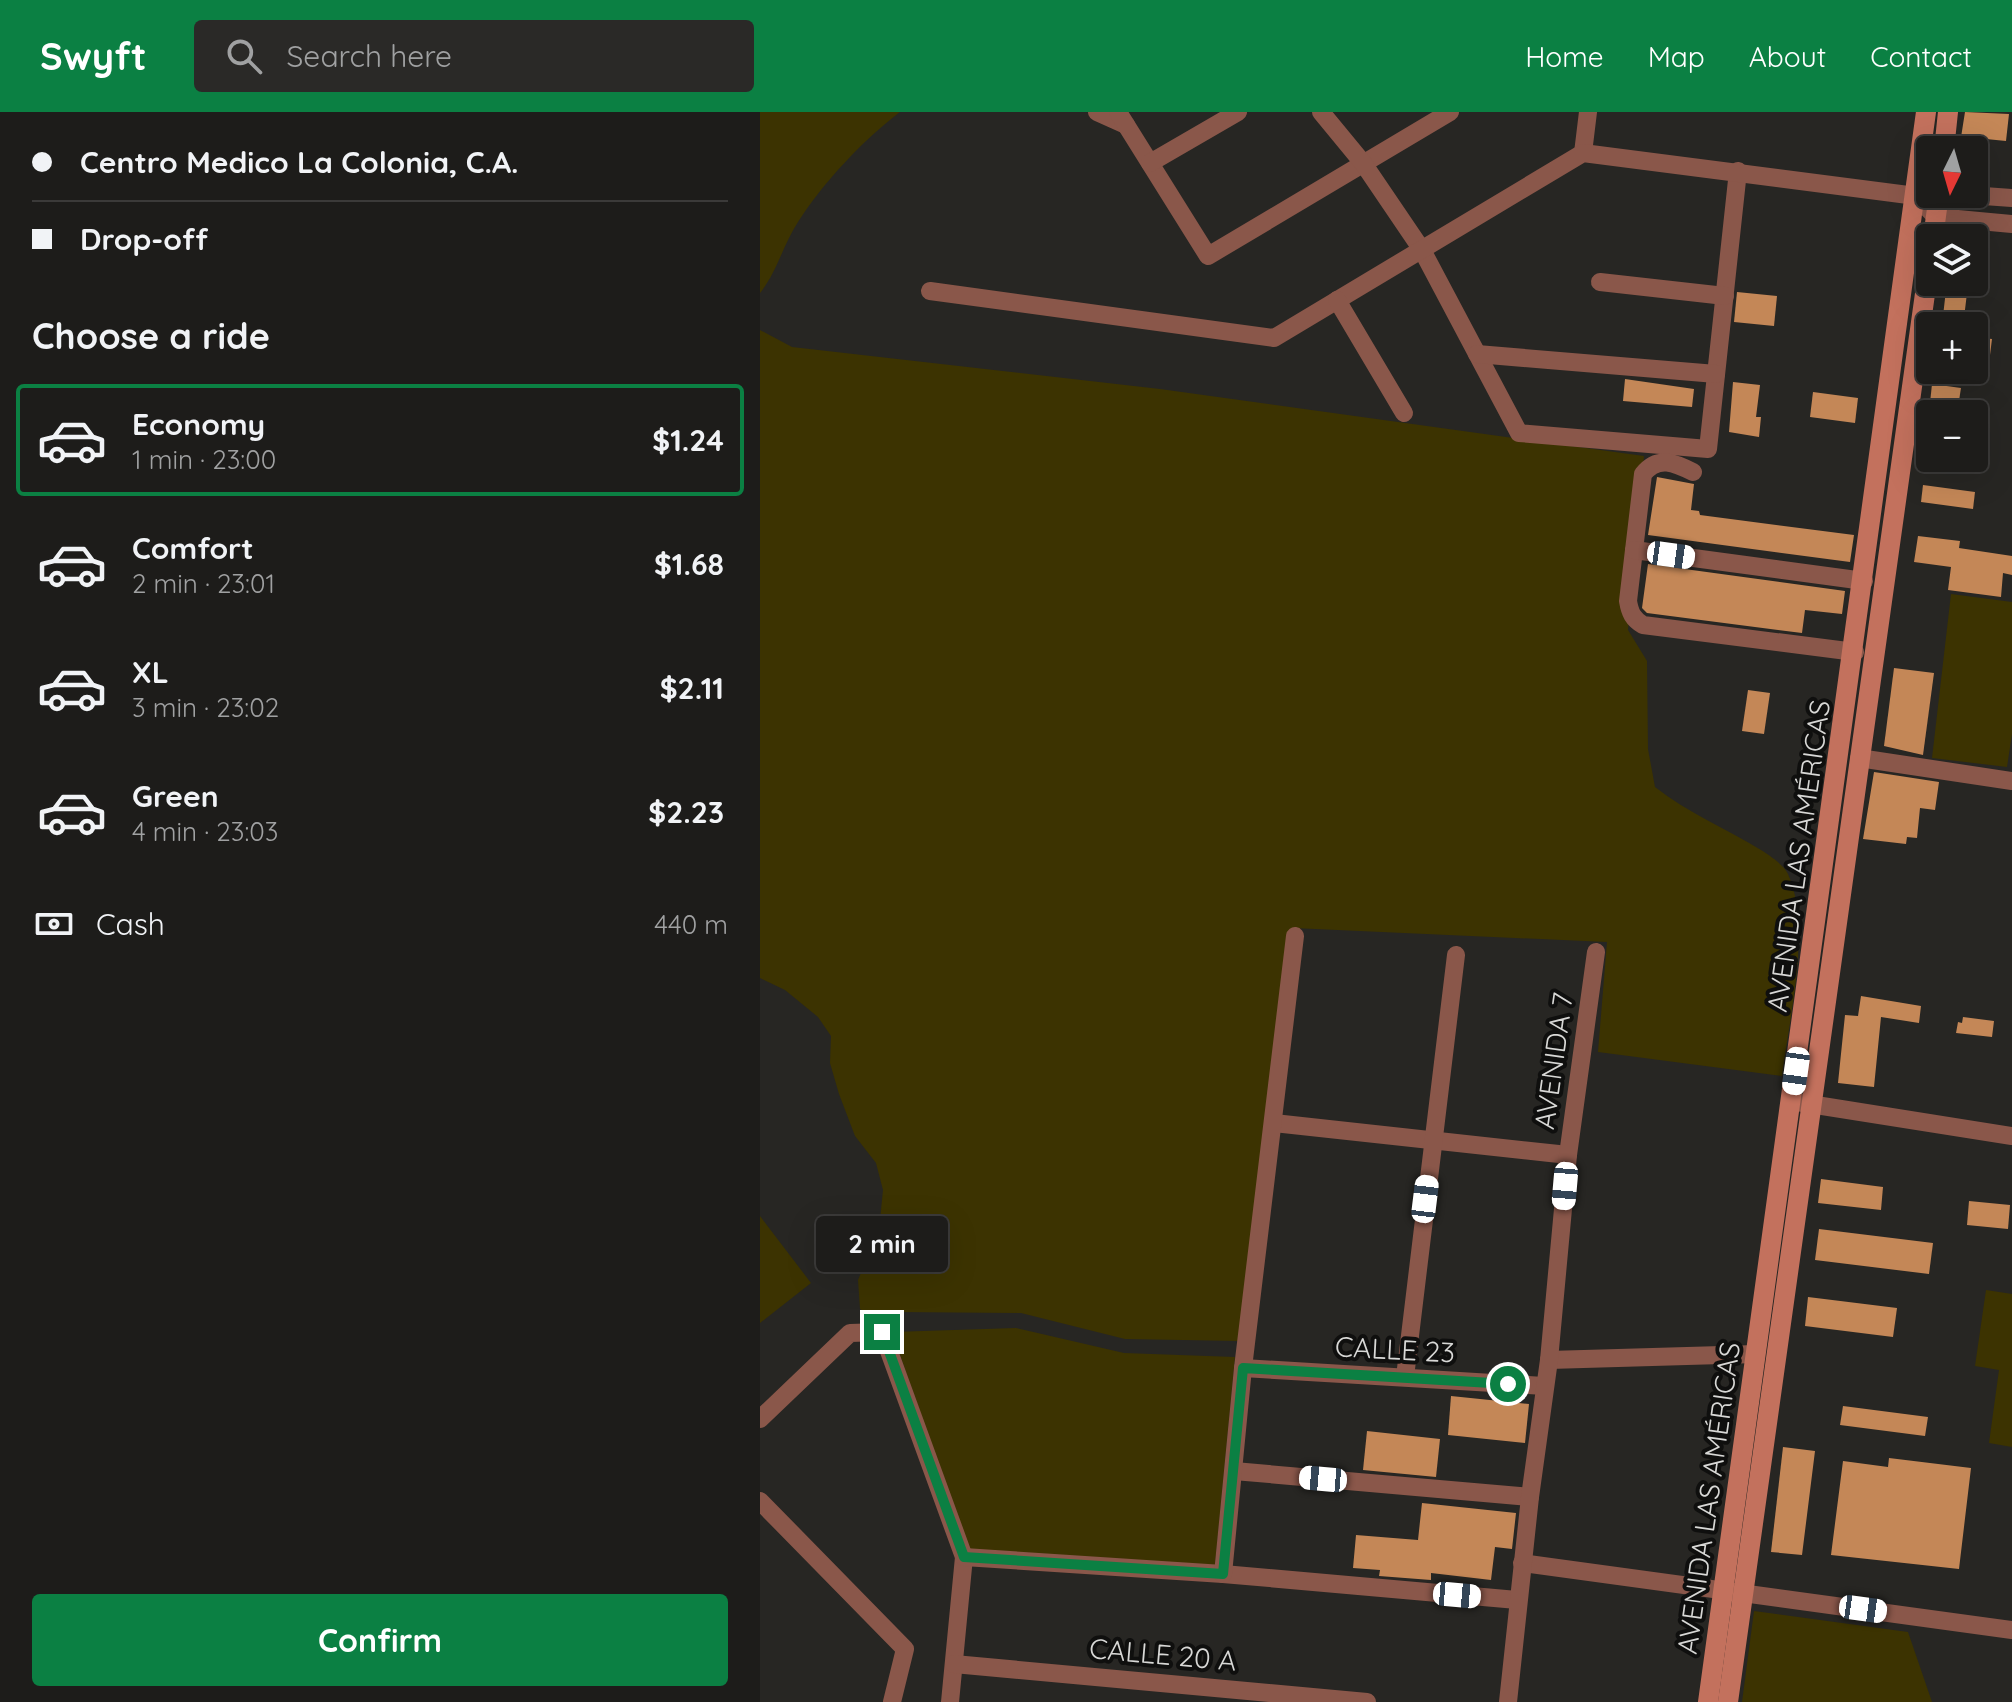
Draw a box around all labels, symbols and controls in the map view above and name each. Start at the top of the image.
search box [194,20,754,92]
text: Swyft [40,32,146,80]
icon: search [222,34,266,78]
text: Search here [286,37,452,75]
text: Home [1525,39,1604,74]
text: Map [1648,39,1705,74]
text: About [1749,39,1826,74]
text: Contact [1870,39,1972,74]
north arrow [1916,136,1988,208]
map controls [1916,136,1988,472]
text: Centro Medico La Colonia, C.A. [80,143,519,181]
text: Drop-off [80,220,208,258]
button: layers [1916,224,1988,296]
button: + [1916,312,1988,384]
text: Choose a ride [32,313,270,358]
button: − [1916,400,1988,472]
icon: car [36,404,108,476]
text: Economy [132,405,265,443]
text: $1.24 [652,421,724,459]
text: 1 min · 23:00 [132,443,276,476]
icon: car [36,528,108,600]
text: Comfort [132,529,253,567]
car [1646,540,1696,570]
text: $1.68 [654,545,724,583]
text: 2 min · 23:01 [132,567,275,600]
icon: car [36,652,108,724]
text: XL [132,653,169,691]
text: $2.11 [660,669,724,707]
text: 3 min · 23:02 [132,691,279,724]
street label: AVENIDA LAS AMÉRICAS [1759,698,1837,1014]
icon: car [36,776,108,848]
text: Green [132,777,219,815]
text: $2.23 [648,793,724,831]
text: 4 min · 23:03 [132,815,278,848]
icon: cash [32,902,76,946]
text: Cash [96,905,165,943]
text: 440 m [654,908,728,941]
street label: AVENIDA 7 [1526,990,1580,1132]
car [1781,1046,1811,1096]
car [1551,1161,1579,1211]
car [1410,1174,1440,1224]
callout: 2 min [816,1216,948,1272]
text: 2 min [848,1227,916,1260]
route end [864,1314,900,1350]
street label: CALLE 23 [1334,1328,1456,1370]
street label: AVENIDA LAS AMÉRICAS [1669,1340,1747,1656]
route start [1490,1366,1526,1402]
car [1298,1465,1348,1493]
car [1432,1581,1482,1609]
button: Confirm [32,1594,728,1686]
car [1838,1594,1888,1624]
street label: CALLE 20 A [1088,1630,1238,1678]

